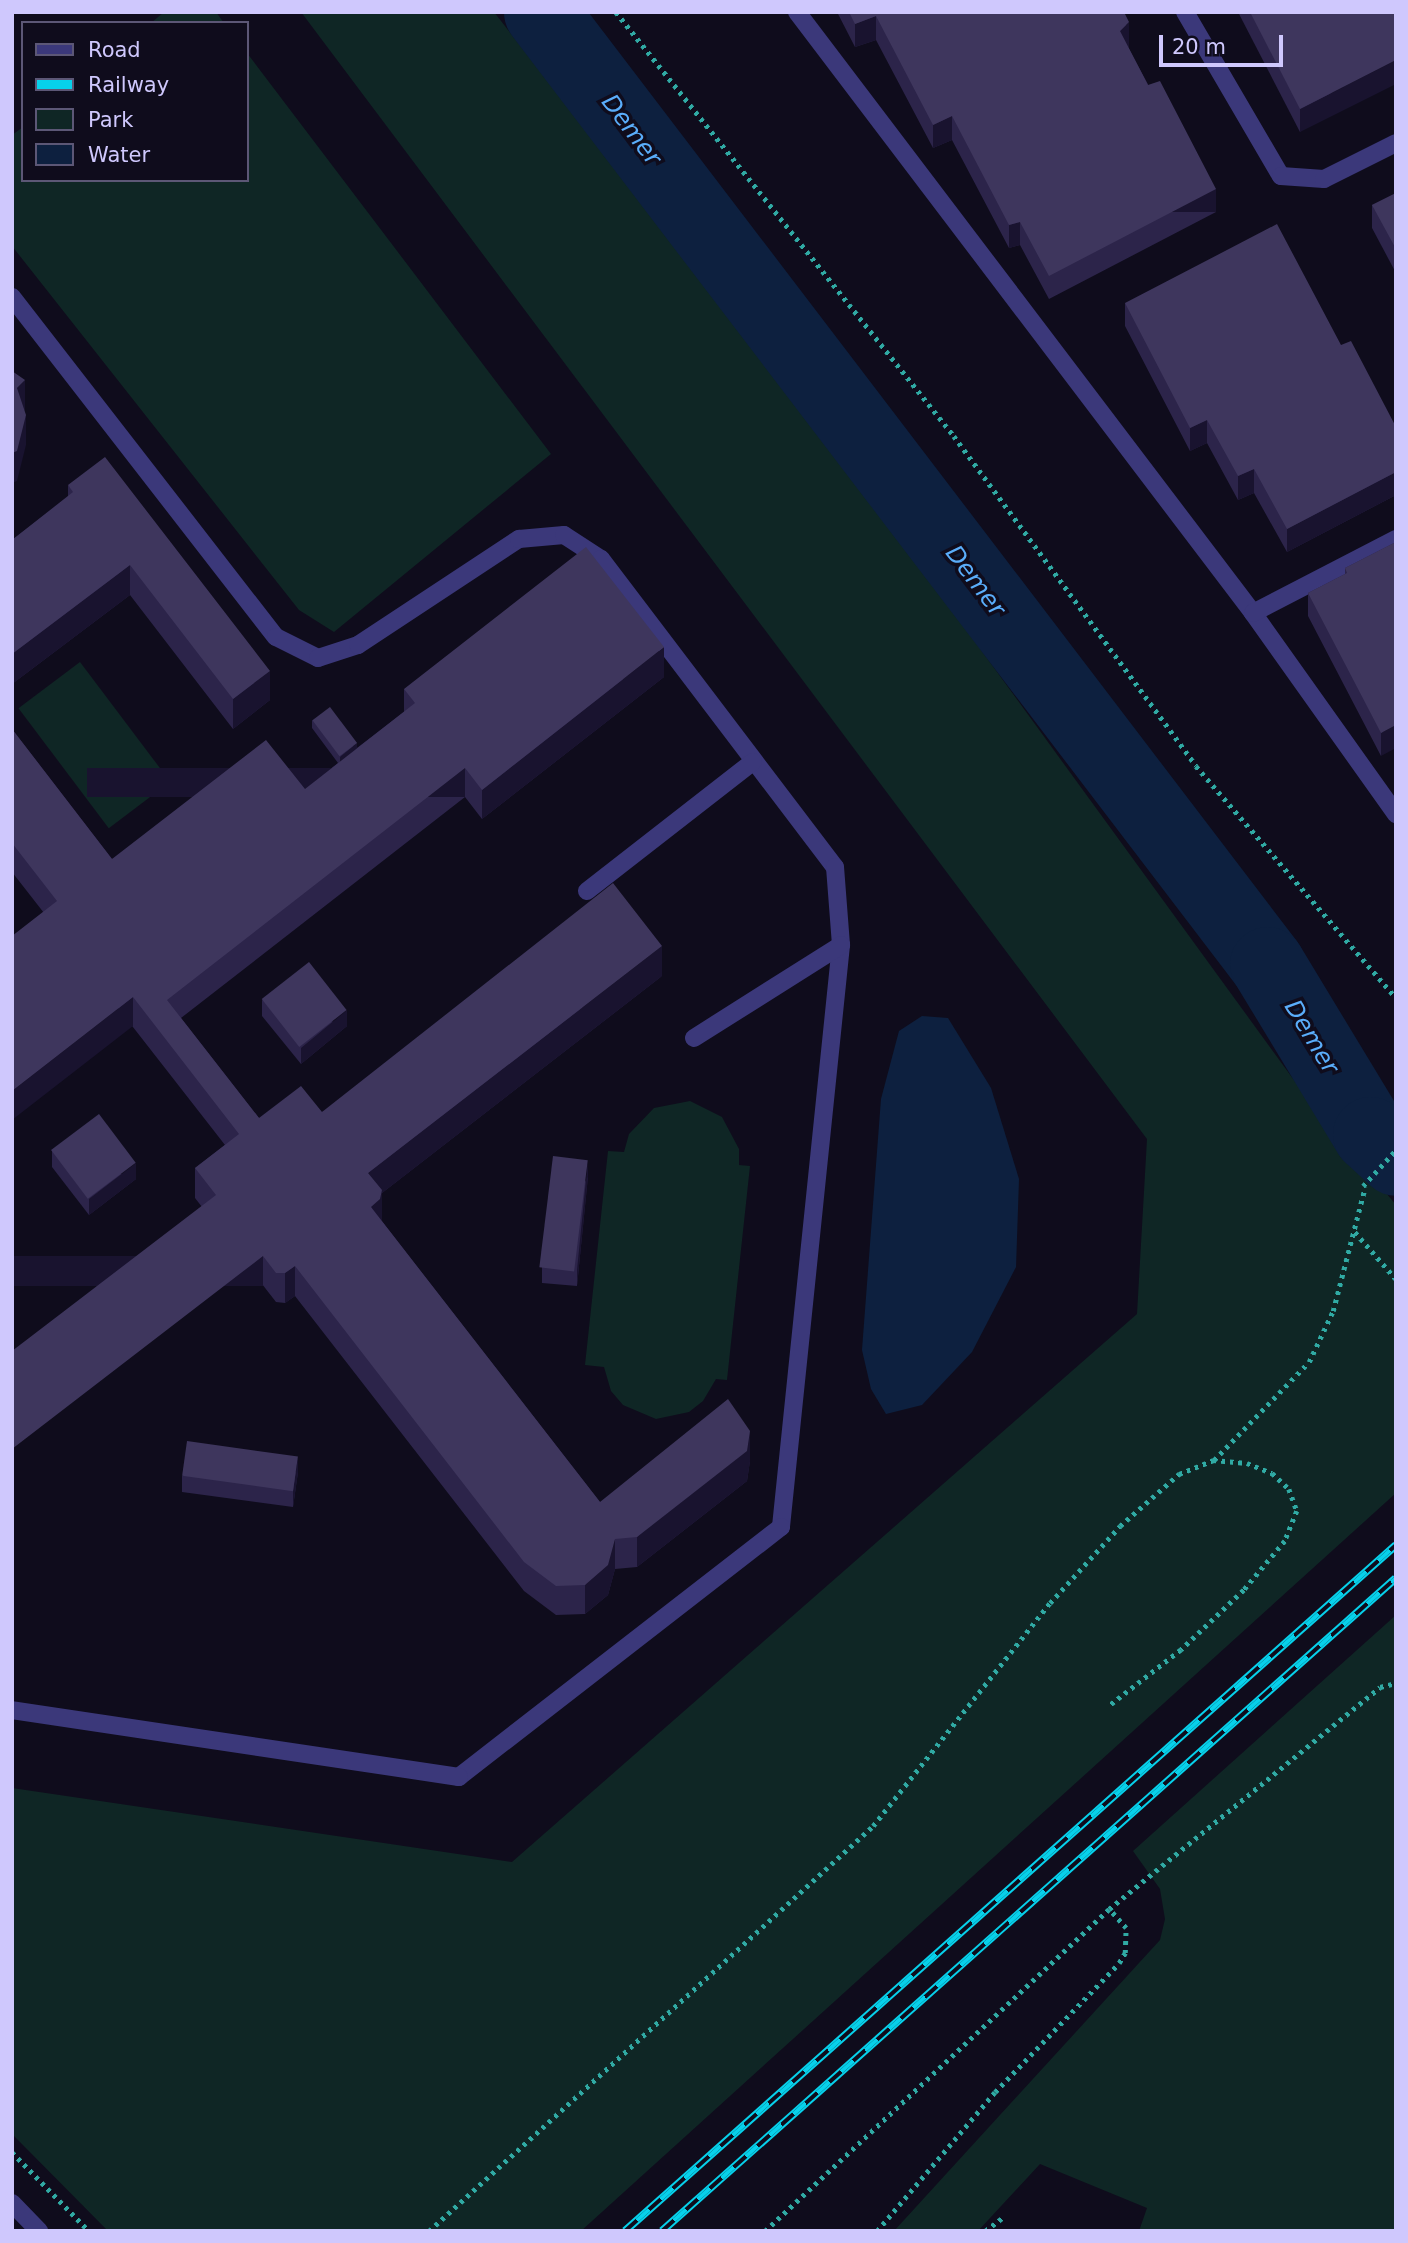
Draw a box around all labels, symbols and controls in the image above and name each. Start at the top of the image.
legend [21,21,248,182]
scale bar [1163,21,1287,65]
text: 20 m [1172,35,1226,59]
text: Road [88,38,141,62]
text: Railway [88,73,169,97]
water label: Demer [595,89,667,171]
text: Park [88,108,133,132]
text: Water [88,143,150,167]
water label: Demer [939,540,1011,622]
water label: Demer [1278,995,1344,1079]

